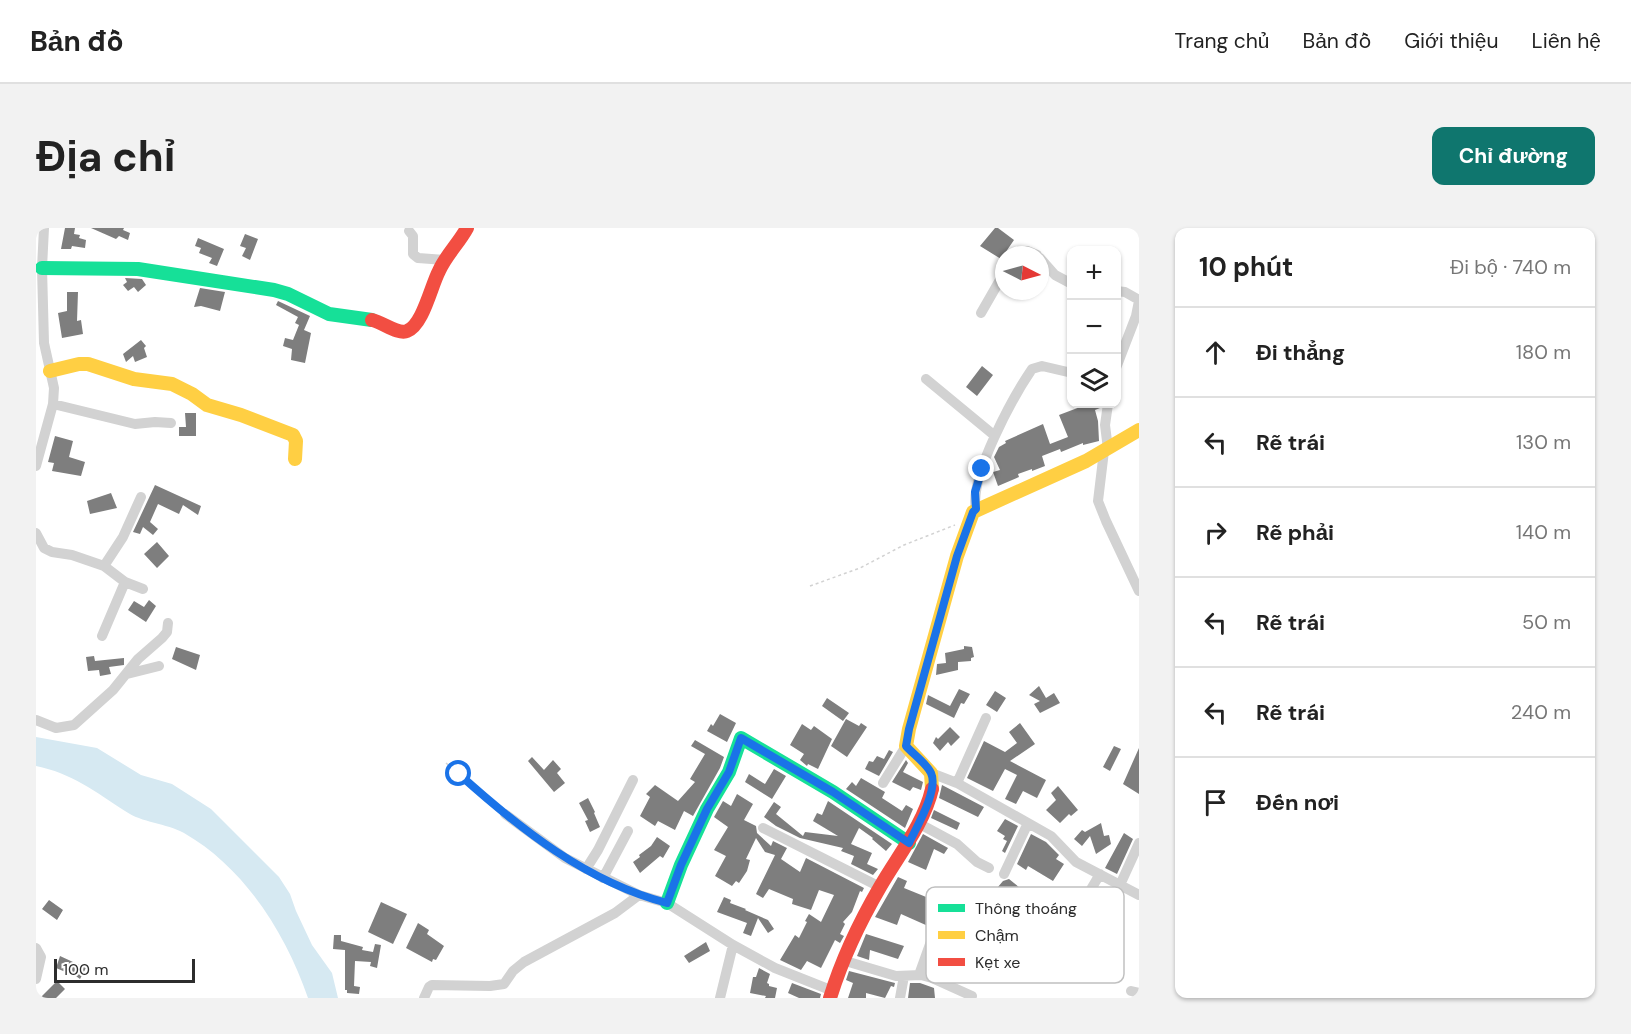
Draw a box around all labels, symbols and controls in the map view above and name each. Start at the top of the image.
text: Bản đồ [30,23,124,60]
text: Trang chủ [1175,27,1270,55]
text: Bản đồ [1303,27,1371,55]
text: Giới thiệu [1404,27,1499,55]
text: Liên hệ [1532,27,1601,55]
button: Chỉ đường [1432,127,1595,185]
text: Địa chỉ [36,129,175,184]
north arrow [995,246,1049,300]
map controls [1067,246,1121,408]
button: + [1067,246,1121,300]
text: 10 phút [1199,250,1293,284]
text: Đi bộ · 740 m [1450,254,1571,280]
button: − [1067,300,1121,354]
icon: ahead [1199,336,1232,369]
text: Đi thẳng [1256,338,1345,367]
text: 180 m [1516,339,1571,365]
button: layers [1067,354,1121,408]
icon: left [1199,426,1232,459]
text: Rẽ trái [1256,428,1325,457]
text: 130 m [1516,429,1571,455]
route end [968,455,994,481]
icon: right [1199,516,1232,549]
text: Rẽ phải [1256,518,1334,547]
text: 140 m [1516,519,1571,545]
icon: left [1199,606,1232,639]
text: Rẽ trái [1256,608,1325,637]
text: 50 m [1522,609,1571,635]
icon: left [1199,696,1232,729]
text: Rẽ trái [1256,698,1325,727]
text: 240 m [1511,699,1571,725]
route start [445,760,471,786]
icon: arrive [1199,786,1232,819]
text: Đến nơi [1256,788,1339,817]
legend [926,887,1124,983]
text: Thông thoáng [975,898,1077,919]
text: Chậm [975,925,1019,946]
text: Kẹt xe [975,952,1020,973]
scale bar [54,956,195,984]
text: 100 m [63,959,108,980]

